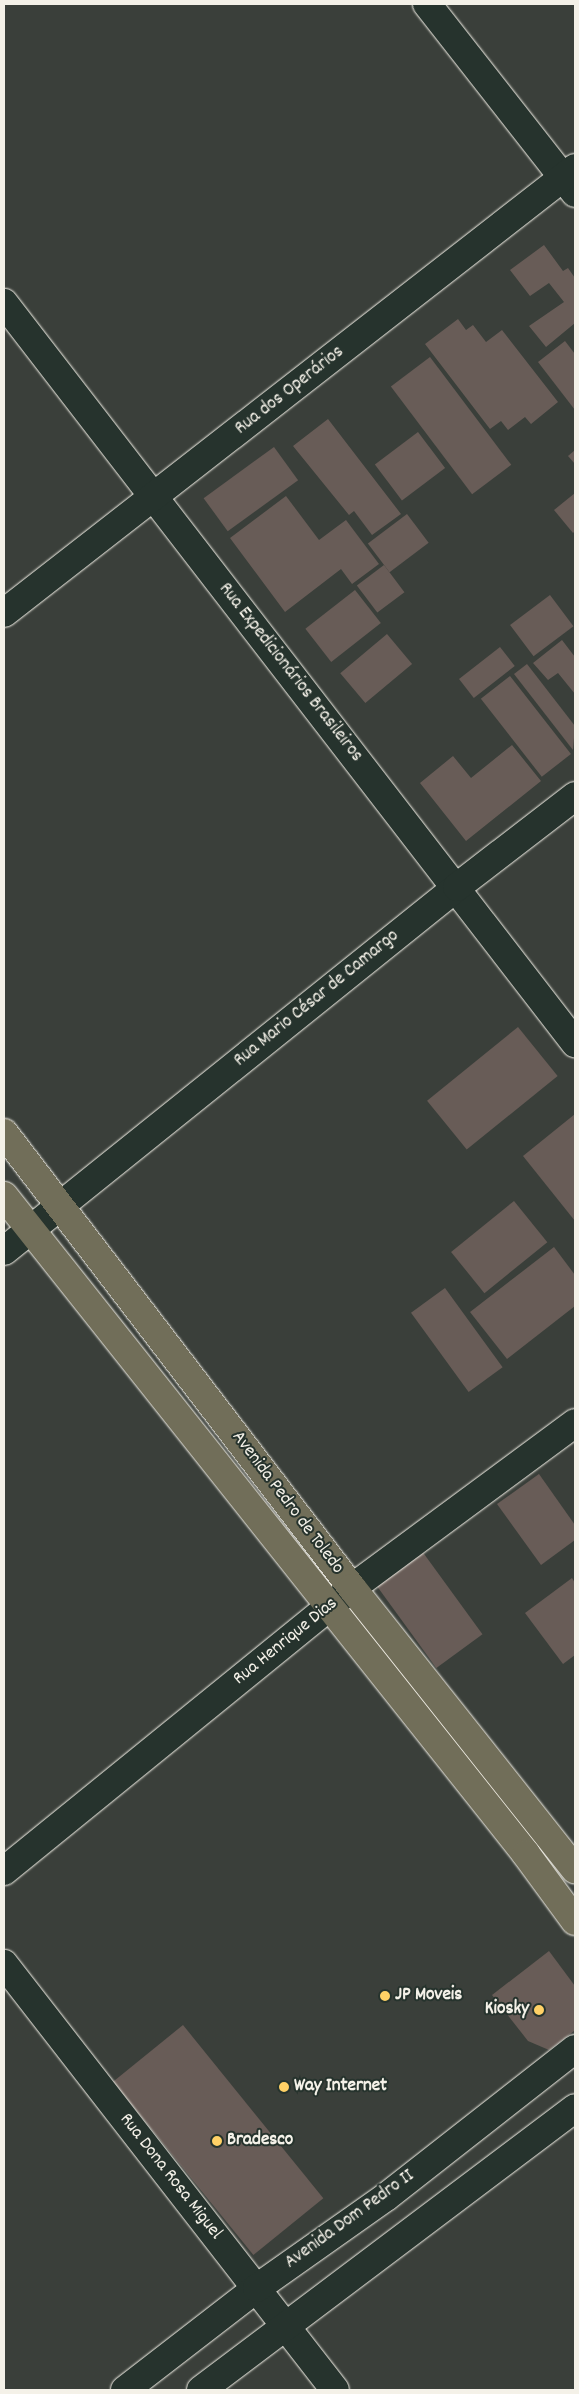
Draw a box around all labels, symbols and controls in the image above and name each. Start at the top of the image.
street label: Rua dos Operários [231,341,349,441]
street label: Rua Expedicionários Brasileiros [213,579,367,767]
street label: Rua Mario César de Camargo [230,925,404,1073]
street label: Avenida Pedro de Toledo [226,1427,348,1579]
street label: Rua Henrique Dias [229,1593,343,1691]
place label: JP Moveis [395,1985,462,2007]
marker: JP Moveis [379,1990,391,2002]
place label: Kiosky [485,1999,529,2021]
marker: Kiosky [533,2004,545,2016]
place label: Way Internet [294,2076,387,2098]
marker: Way Internet [278,2081,290,2093]
street label: Rua Dona Rosa Miguel [114,2109,226,2245]
place label: Bradesco [227,2130,293,2152]
marker: Bradesco [211,2135,223,2147]
street label: Avenida Dom Pedro II [281,2165,419,2275]

